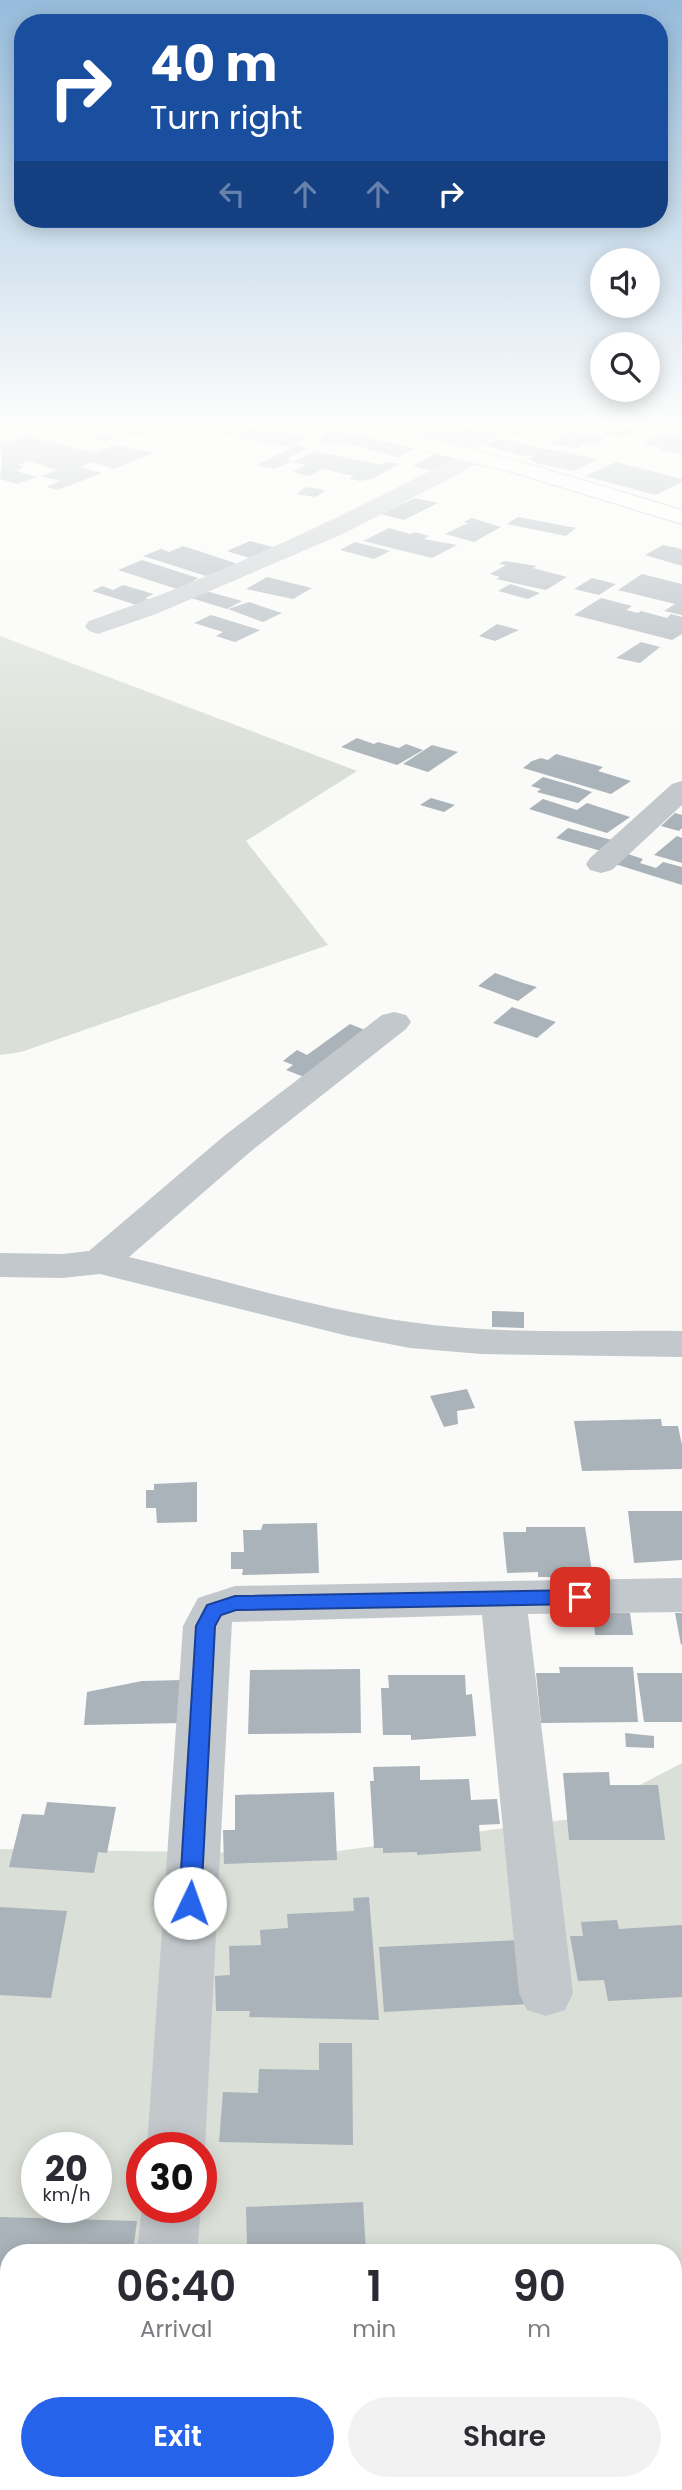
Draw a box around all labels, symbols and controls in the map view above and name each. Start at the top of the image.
text: 40 m [150,30,277,98]
icon: right [35,42,126,133]
text: Turn right [150,95,302,140]
icon: left [213,175,251,213]
icon: ahead [286,175,324,213]
icon: ahead [359,175,397,213]
icon: right [432,175,470,213]
map controls [590,248,660,402]
button: sound [590,248,660,318]
button: search [590,332,660,402]
pin [550,1567,610,1627]
icon: arrive [561,1578,599,1616]
position arrow [153,1866,227,1940]
speed limit sign: 30 [126,2132,217,2223]
text: 20 [45,2144,88,2193]
text: km/h [43,2182,90,2207]
text: 06:40 [116,2257,236,2316]
text: 1 [367,2257,382,2316]
text: 90 [512,2257,566,2316]
text: Arrival [140,2313,212,2345]
text: min [352,2313,396,2345]
text: m [527,2313,551,2345]
button: Exit [21,2397,334,2477]
button: Share [348,2397,661,2477]

